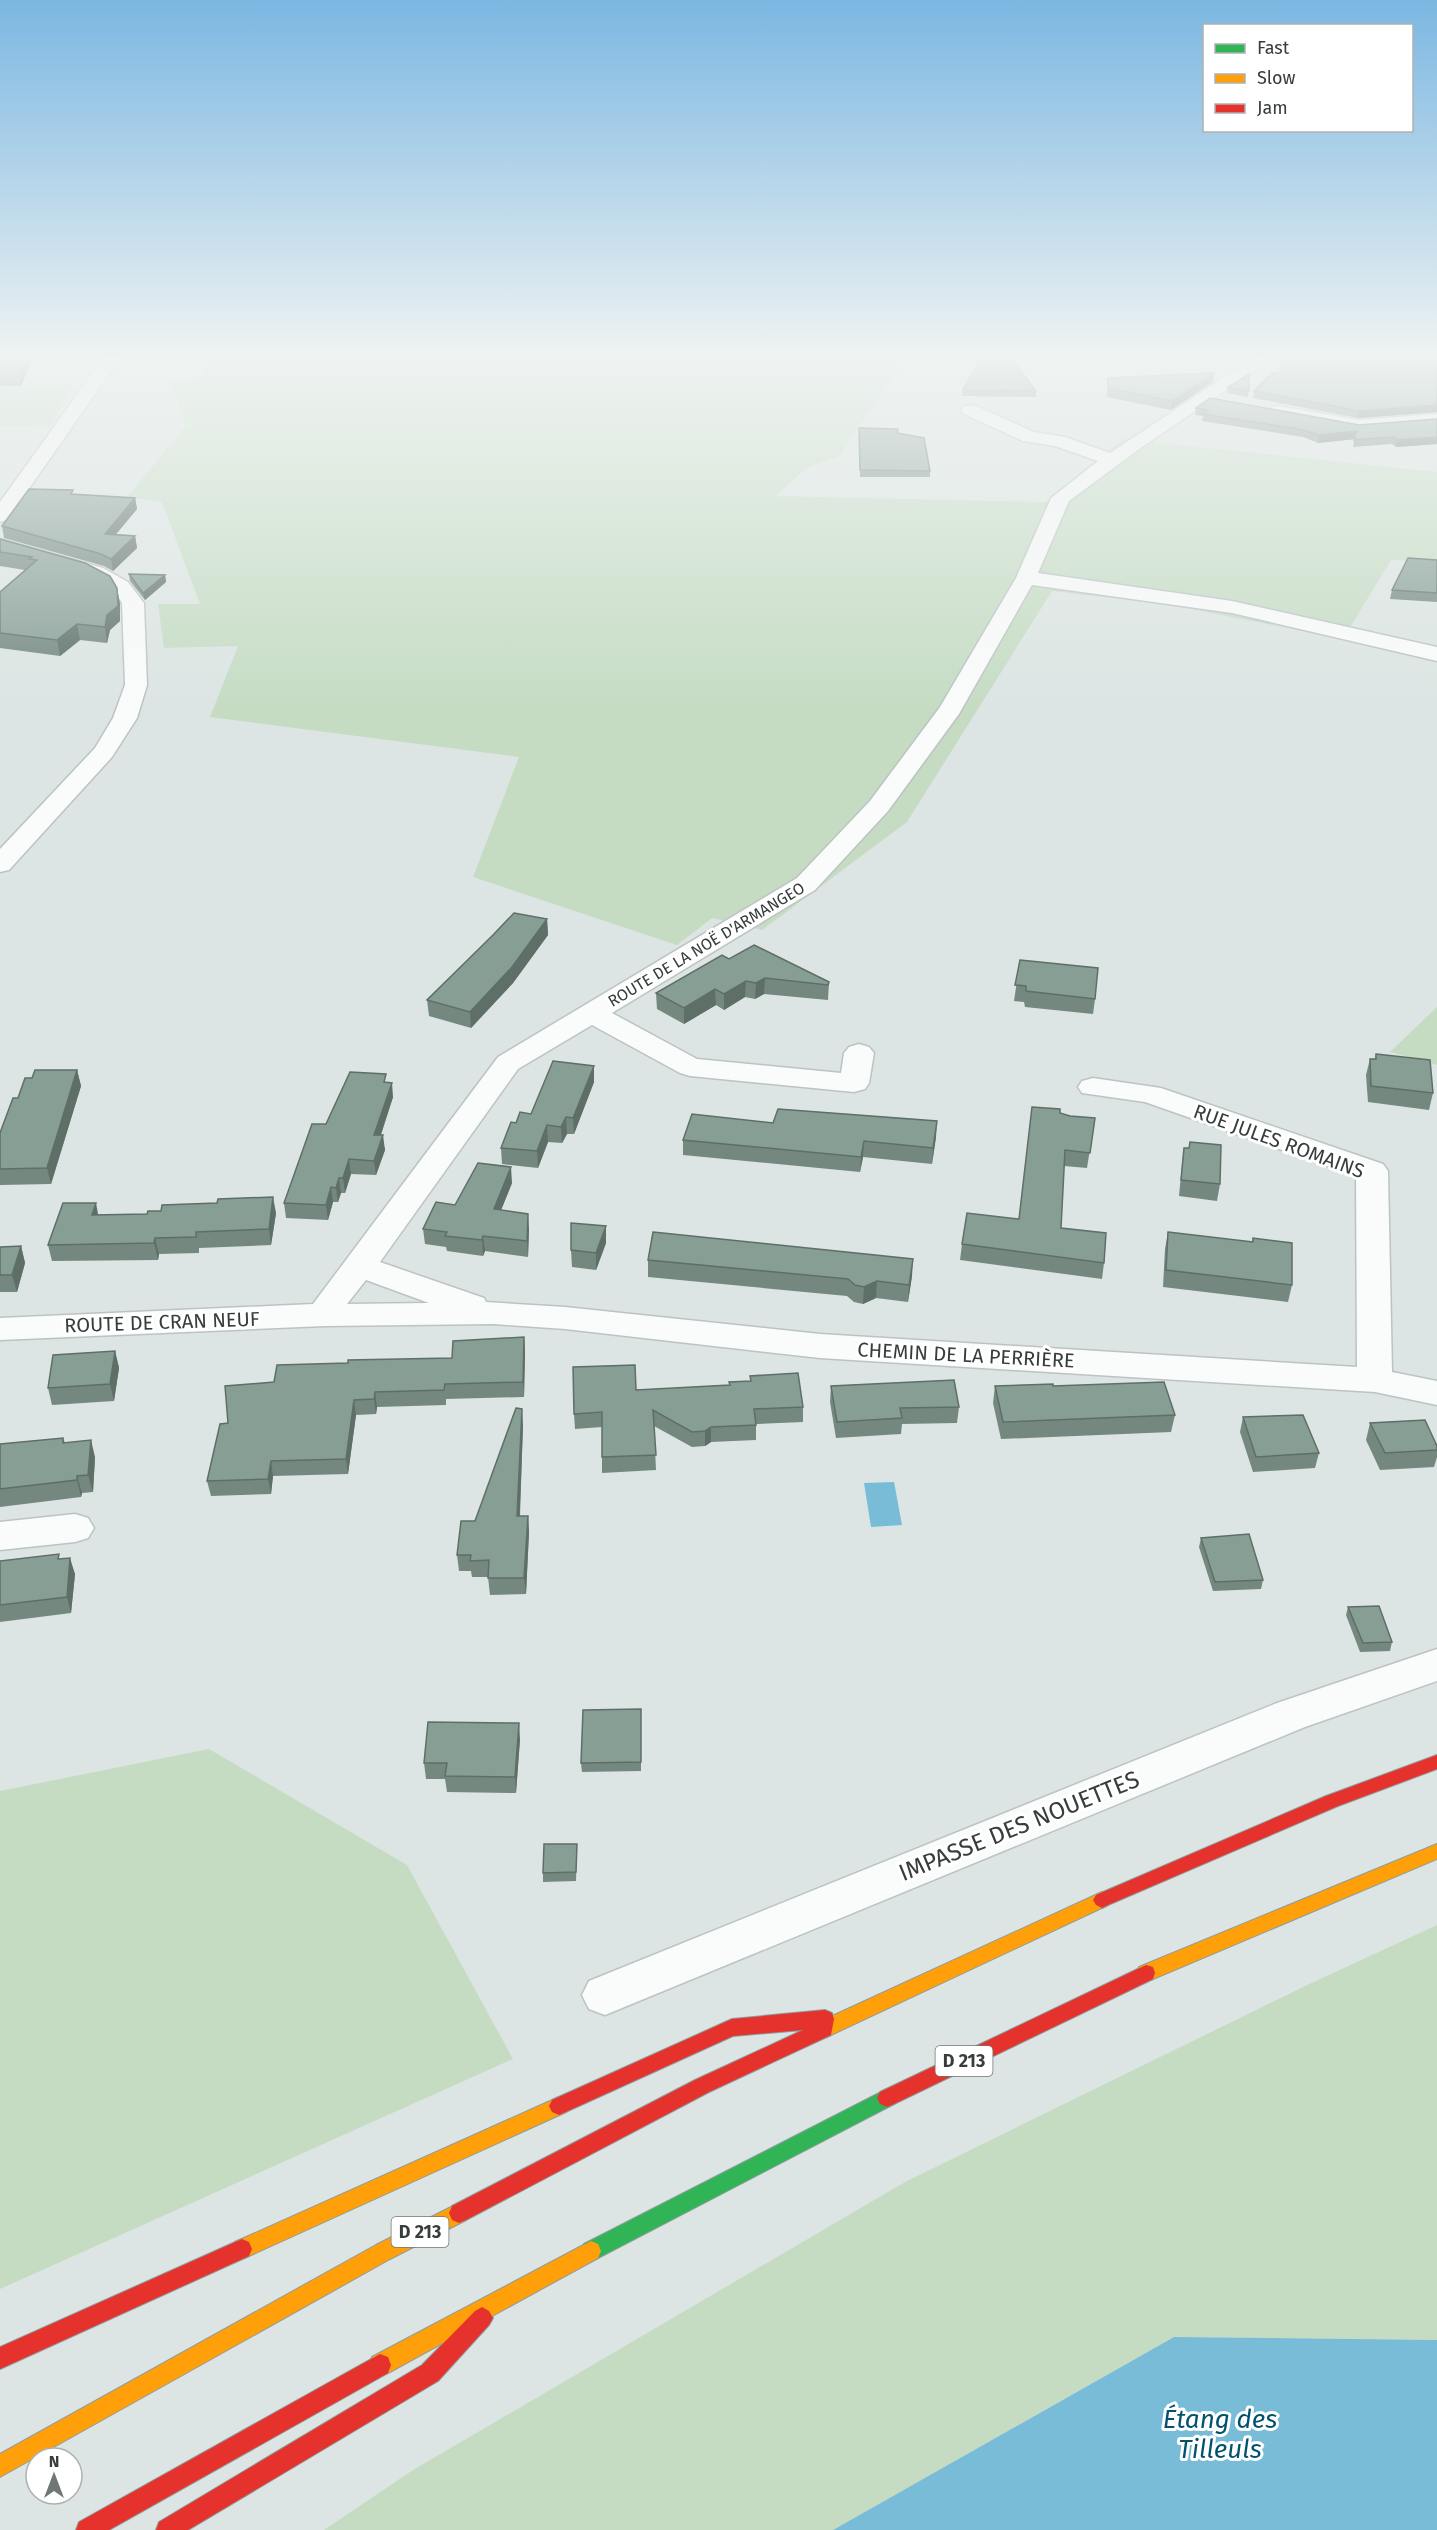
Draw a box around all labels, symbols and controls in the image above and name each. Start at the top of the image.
legend [1203,24,1413,132]
text: Fast [1257,37,1290,59]
text: Slow [1257,67,1296,89]
text: Jam [1257,97,1288,119]
street label: ROUTE DE LA NOË D'ARMANGEO [605,878,808,1011]
street label: RUE JULES ROMAINS [1190,1099,1368,1183]
street label: ROUTE DE CRAN NEUF [64,1307,260,1337]
street label: CHEMIN DE LA PERRIÈRE [857,1337,1075,1373]
street label: IMPASSE DES NOUETTES [895,1765,1143,1887]
road number: D 213 [936,2046,992,2076]
road number: D 213 [392,2217,448,2247]
water label: Étang des Tilleuls [1163,2404,1277,2465]
north arrow [24,2446,84,2506]
text: N [49,2452,59,2471]

